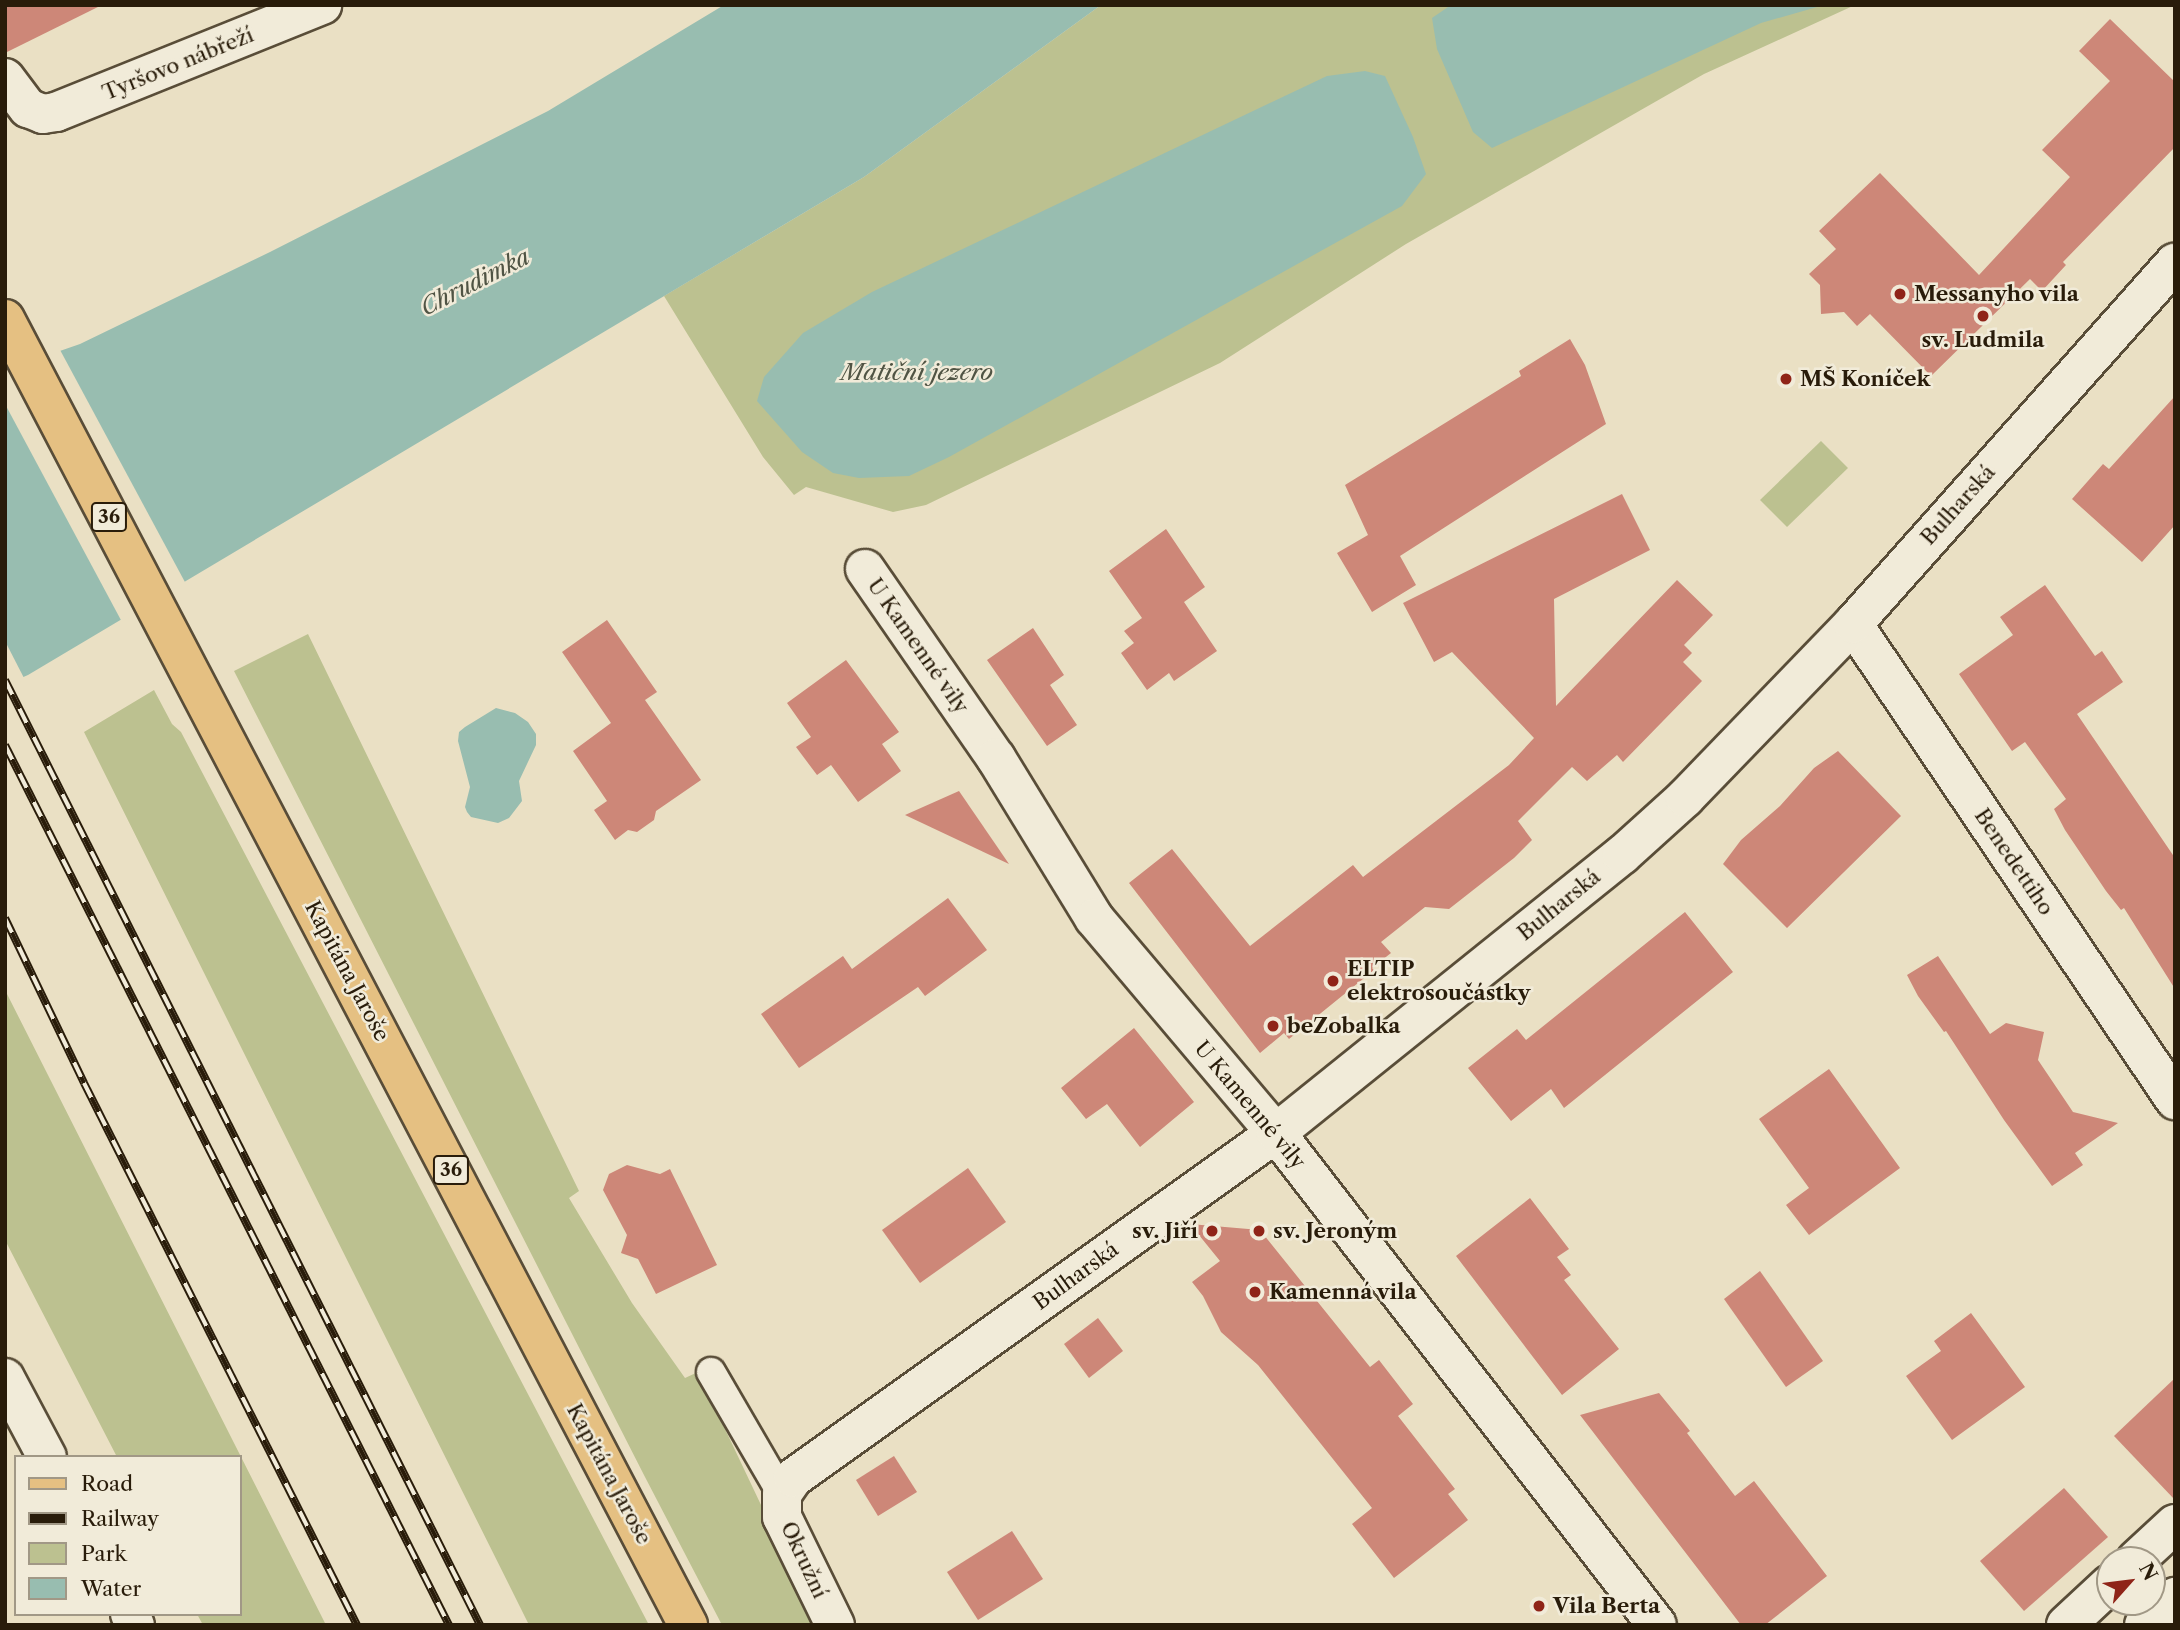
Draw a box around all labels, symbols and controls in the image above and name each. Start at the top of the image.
street label: Tyršovo nábřeží [99,22,257,106]
water label: Chrudimka [416,243,534,321]
place label: Messanyho vila [1914,281,2080,307]
marker: Messanyho vila [1892,286,1908,302]
marker: sv. Ludmila [1975,308,1991,324]
place label: sv. Ludmila [1922,327,2044,353]
water label: Matiční jezero [841,358,993,386]
place label: MŠ Koníček [1800,366,1930,392]
marker: MŠ Koníček [1778,371,1794,387]
street label: Bulharská [1916,460,2000,550]
road number: 36 [90,502,128,532]
street label: U Kamenné vily [862,573,974,719]
street label: Benedettiho [1969,804,2059,920]
street label: Bulharská [1513,864,1605,946]
street label: Kapitána Jaroše [299,896,395,1046]
place label: ELTIP elektrosoučástky [1347,956,1530,1006]
marker: ELTIP elektrosoučástky [1325,973,1341,989]
place label: beZobalka [1287,1013,1400,1039]
marker: beZobalka [1265,1018,1281,1034]
street label: U Kamenné vily [1189,1036,1311,1174]
road number: 36 [432,1154,470,1186]
place label: sv. Jiří [1132,1218,1198,1244]
place label: sv. Jeroným [1273,1218,1397,1244]
marker: sv. Jiří [1204,1223,1220,1239]
marker: sv. Jeroným [1251,1223,1267,1239]
street label: Bulharská [1029,1237,1123,1315]
place label: Kamenná vila [1269,1279,1418,1305]
marker: Kamenná vila [1247,1284,1263,1300]
street label: Kapitána Jaroše [561,1399,657,1549]
legend [14,1455,242,1616]
text: Road [81,1471,133,1496]
text: Railway [81,1506,159,1531]
street label: Okružní [775,1518,833,1602]
text: Park [81,1541,127,1566]
north arrow [2096,1546,2166,1616]
text: N [2134,1559,2162,1585]
text: Water [81,1576,141,1601]
place label: Vila Berta [1553,1593,1660,1619]
marker: Vila Berta [1531,1598,1547,1614]

